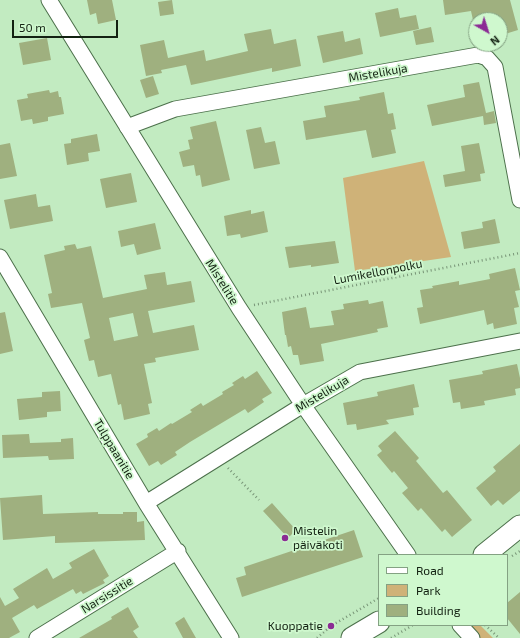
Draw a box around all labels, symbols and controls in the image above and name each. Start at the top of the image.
scale bar [14,12,120,38]
north arrow [468,12,508,52]
text: 50 m [19,20,46,34]
text: N [488,33,502,48]
street label: Mistelikuja [347,61,409,85]
street label: Mistelitie [202,256,242,308]
street label: Lumikellonpolku [332,256,424,288]
street label: Mistelikuja [293,372,351,416]
street label: Tulppaanitie [90,416,138,482]
place label: Mistelin päiväkoti [293,524,343,552]
marker: Mistelin päiväkoti [280,533,290,543]
legend [378,554,508,626]
text: Road [416,563,444,577]
street label: Narsissitie [79,574,135,616]
text: Park [416,583,441,597]
text: Building [416,603,460,617]
place label: Kuoppatie [268,619,323,633]
marker: Kuoppatie [326,621,336,631]

